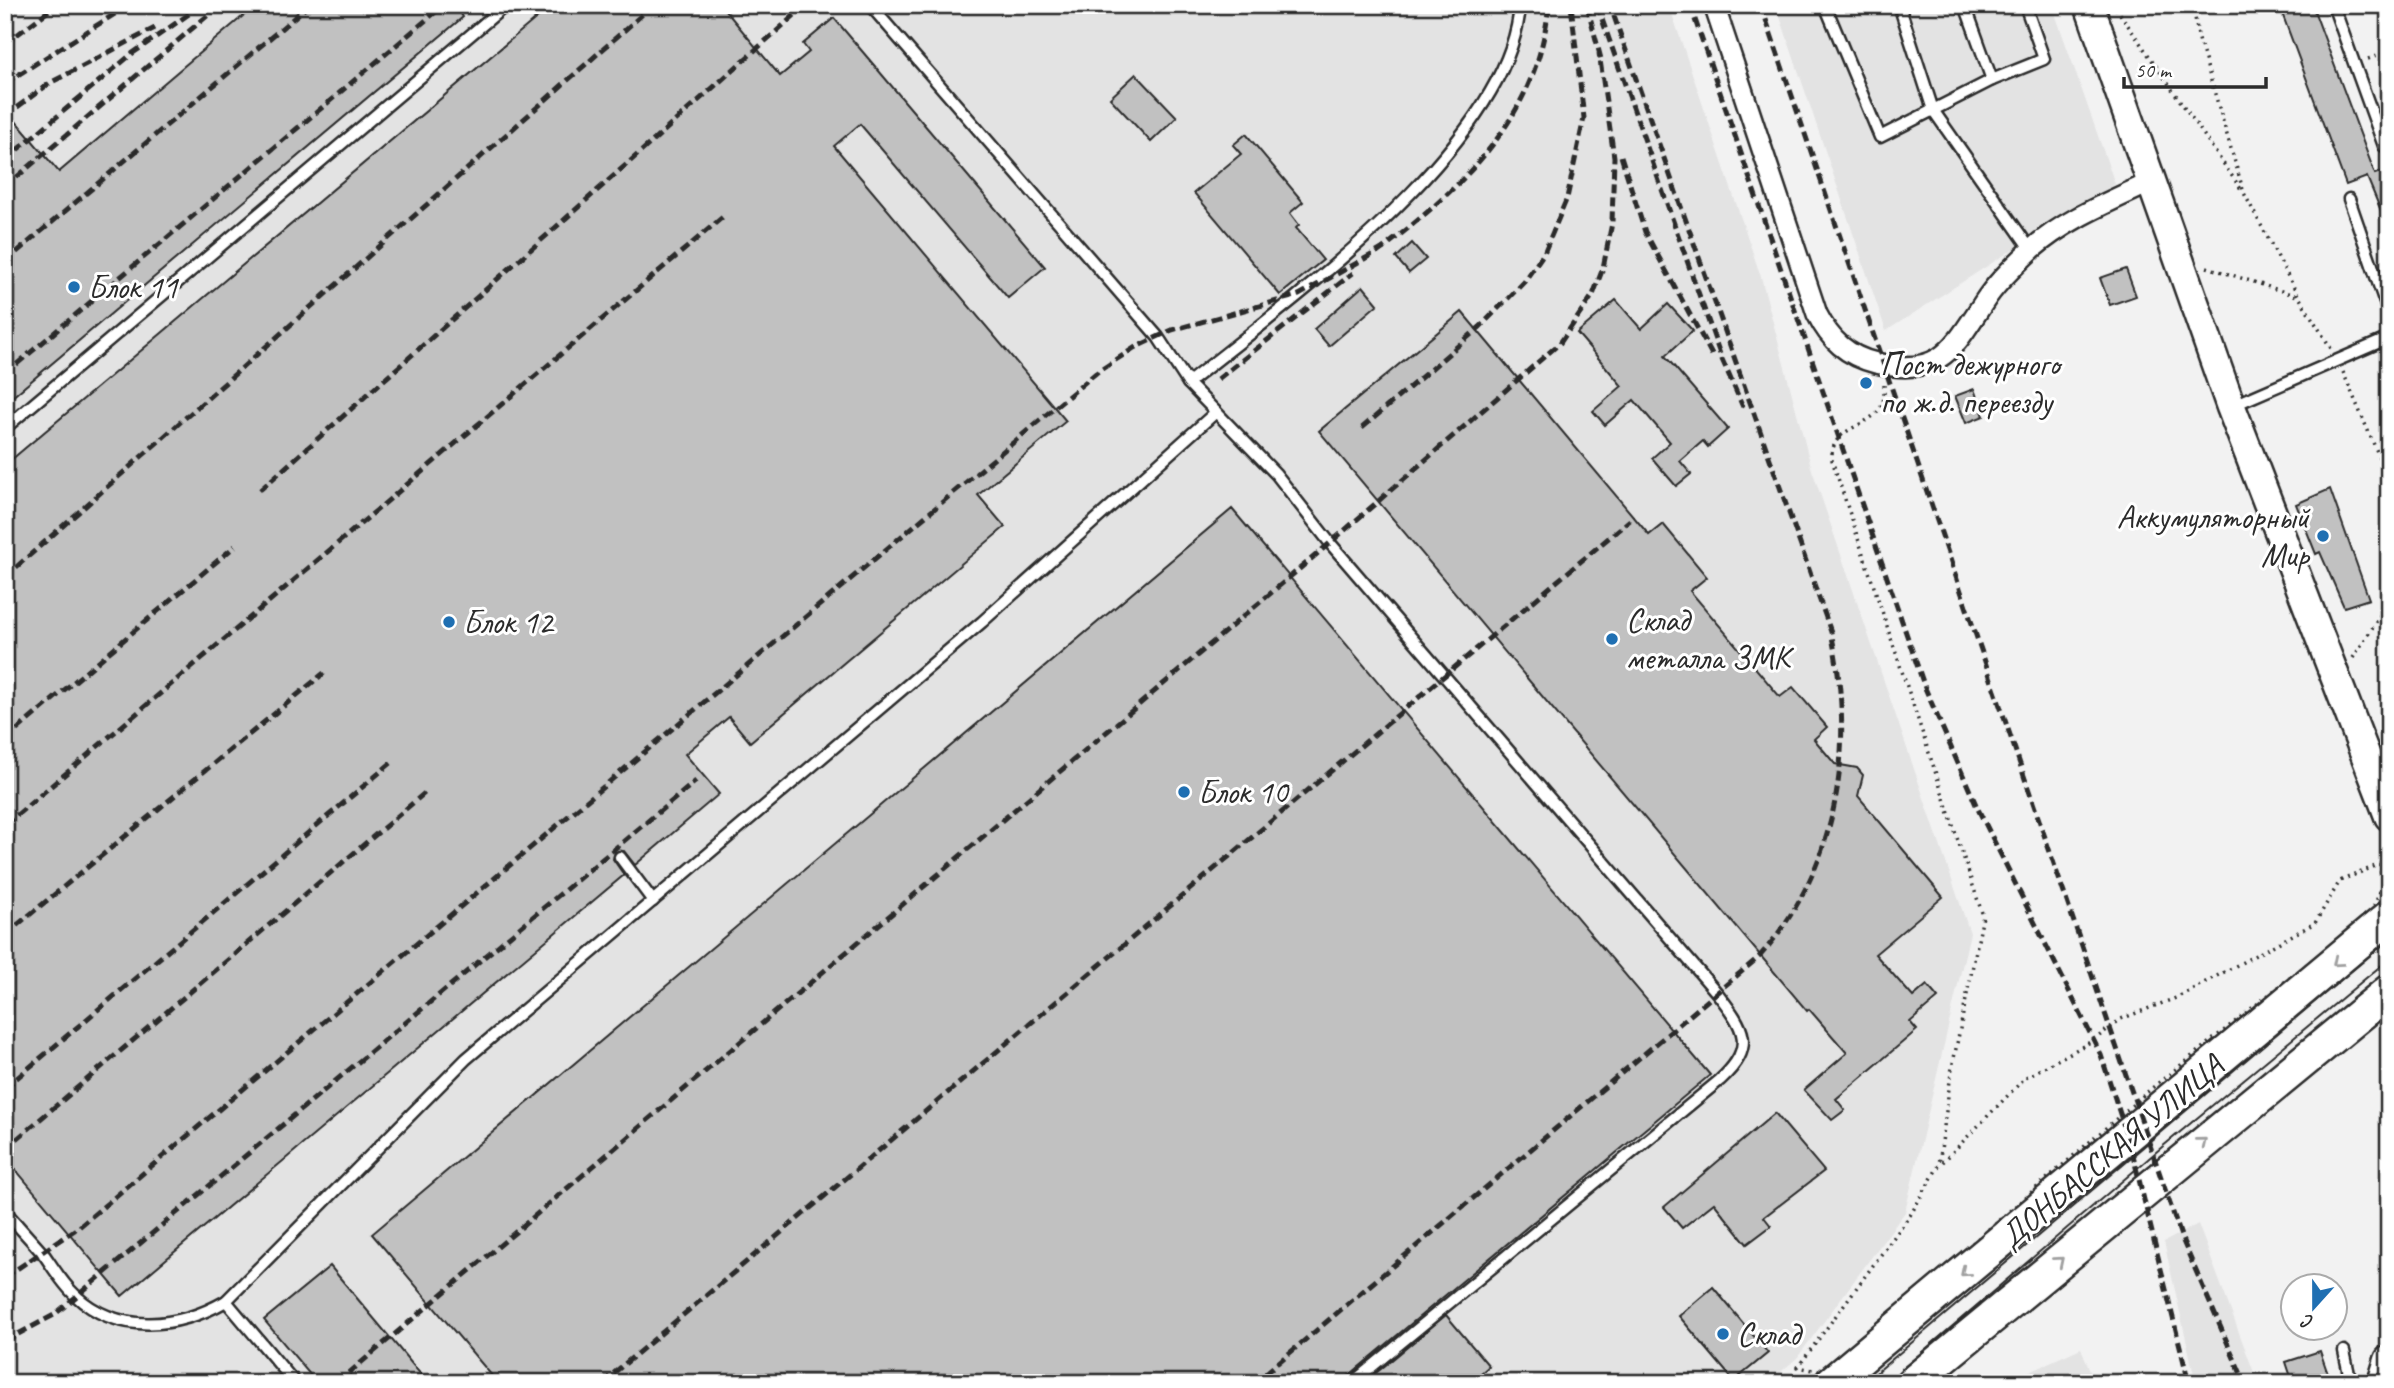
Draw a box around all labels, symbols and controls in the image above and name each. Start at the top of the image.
scale bar [2124,46,2266,90]
text: 50 m [2135,57,2173,83]
place label: Блок 11 [88,266,180,308]
marker: Блок 11 [66,279,82,295]
place label: Пост дежурного по ж.д. переезду [1880,343,2063,423]
marker: Пост дежурного по ж.д. переезду [1858,375,1874,391]
place label: Аккумуляторный Мир [2117,496,2311,576]
marker: Аккумуляторный Мир [2315,528,2331,544]
place label: Склад металла ЗМК [1626,599,1794,679]
place label: Блок 12 [463,601,556,643]
marker: Блок 12 [441,614,457,630]
marker: Склад металла ЗМК [1604,631,1620,647]
place label: Блок 10 [1198,771,1290,813]
marker: Блок 10 [1176,784,1192,800]
one-way arrow [2333,954,2346,966]
street label: ДОНБАССКАЯ УЛИЦА [1990,1044,2233,1257]
one-way arrow [2194,1138,2207,1150]
one-way arrow [2050,1257,2063,1269]
one-way arrow [1961,1264,1973,1277]
north arrow [2278,1272,2348,1342]
text: С [2297,1308,2317,1335]
place label: Склад [1737,1313,1803,1355]
marker: Склад [1715,1326,1731,1342]

